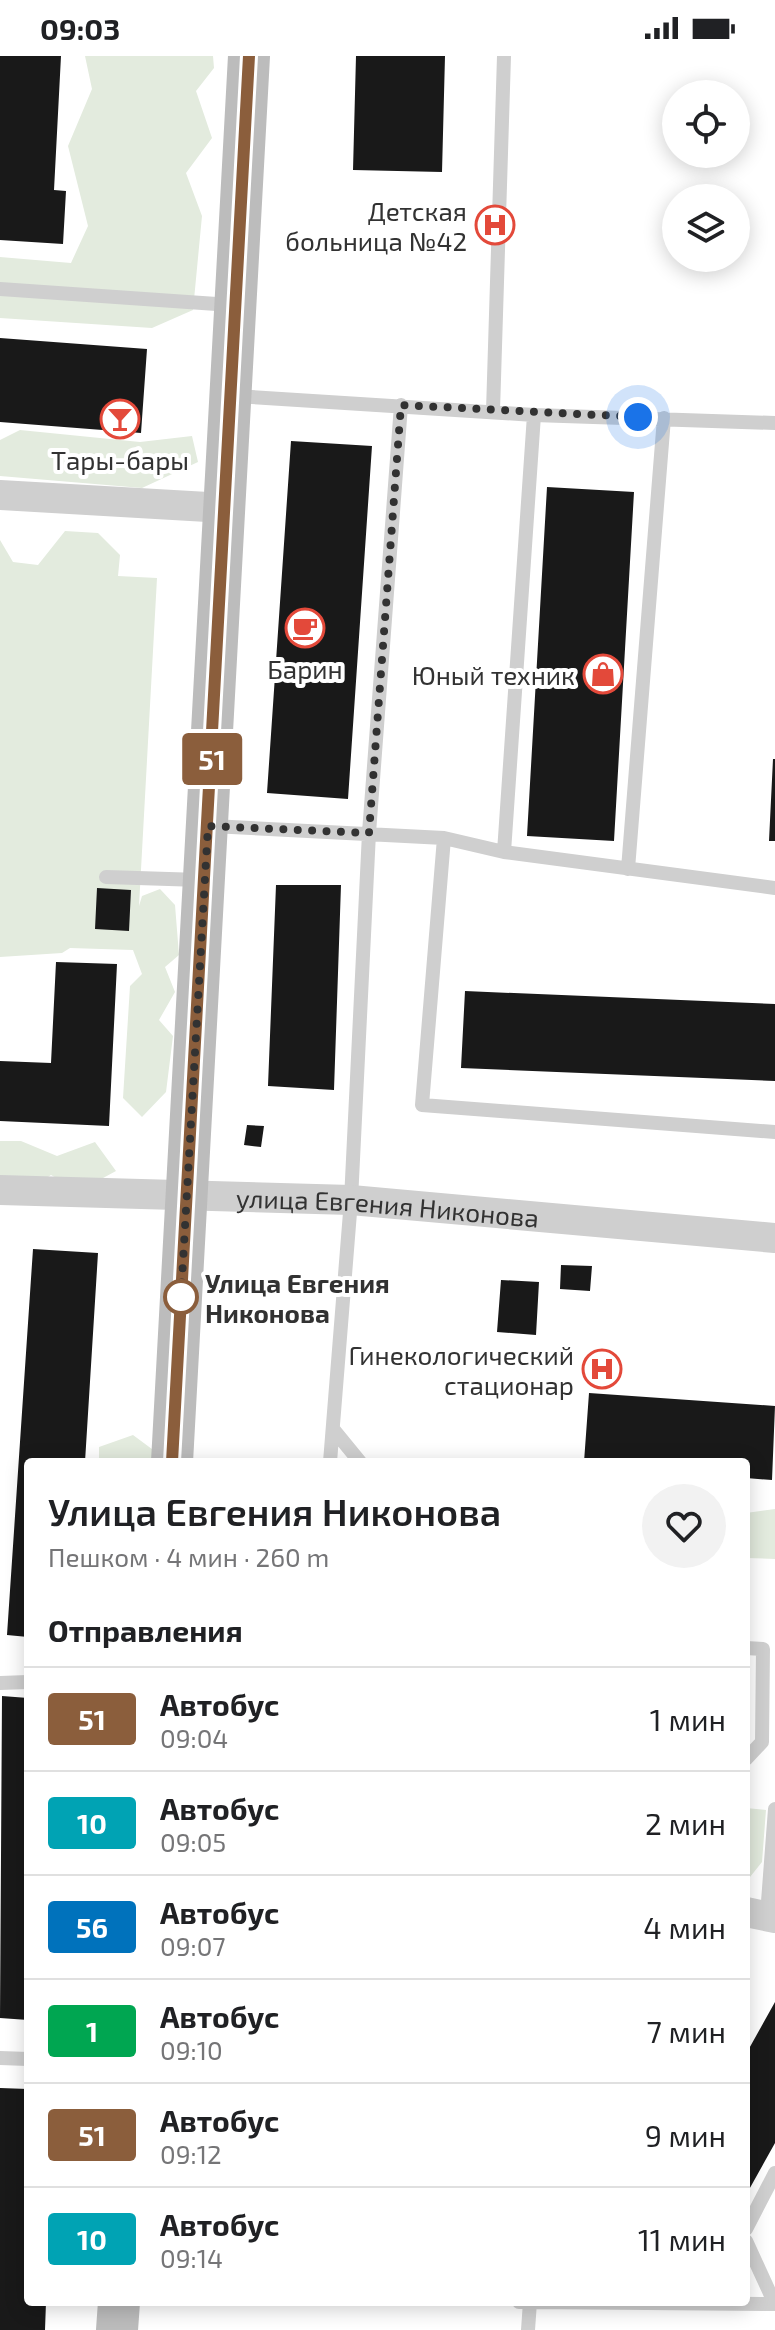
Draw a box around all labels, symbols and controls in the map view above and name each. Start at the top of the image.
text: 09:03 [40,10,120,46]
map controls [662,80,750,272]
button: locate [662,80,750,168]
button: layers [662,184,750,272]
place label: Детская больница №42 [285,195,467,256]
hospital icon: Детская больница №42 [474,204,516,246]
your location [618,397,658,437]
bar icon: Тары-бары [99,398,141,440]
place label: Тары-бары [51,444,189,475]
cafe icon: Барин [284,607,326,649]
place label: Барин [267,653,343,684]
shop icon: Юный техник [582,653,624,695]
place label: Юный техник [412,659,575,690]
line badge: 51 [176,733,248,785]
text: 51 [198,742,226,776]
street label: улица Евгения Никонова [236,1181,540,1232]
place label: Улица Евгения Никонова [205,1267,390,1328]
marker: Улица Евгения Никонова [164,1280,198,1314]
place label: Гинекологический стационар [348,1339,574,1400]
hospital icon: Гинекологический стационар [581,1348,623,1390]
button: heart [642,1484,726,1568]
text: Улица Евгения Никонова [48,1488,501,1534]
text: Пешком · 4 мин · 260 m [48,1541,329,1572]
text: Отправления [48,1612,243,1648]
text: Автобус [160,1686,279,1722]
text: 1 мин [650,1701,726,1737]
text: 51 [78,1702,106,1736]
text: 09:04 [160,1722,228,1753]
text: Автобус [160,1790,279,1826]
text: 2 мин [645,1805,726,1841]
text: 10 [77,1806,107,1840]
text: 09:05 [160,1826,226,1857]
text: Автобус [160,1894,279,1930]
text: 4 мин [643,1909,726,1945]
text: 56 [76,1910,108,1944]
text: 09:07 [160,1930,226,1961]
text: Автобус [160,1998,279,2034]
text: 7 мин [646,2013,726,2049]
text: 1 [86,2014,98,2048]
text: 09:10 [160,2034,223,2065]
text: Автобус [160,2102,279,2138]
text: 9 мин [645,2117,726,2153]
text: 51 [78,2118,106,2152]
text: 09:12 [160,2138,222,2169]
text: Автобус [160,2206,279,2242]
text: 11 мин [638,2221,726,2257]
text: 10 [77,2222,107,2256]
text: 09:14 [160,2242,223,2273]

